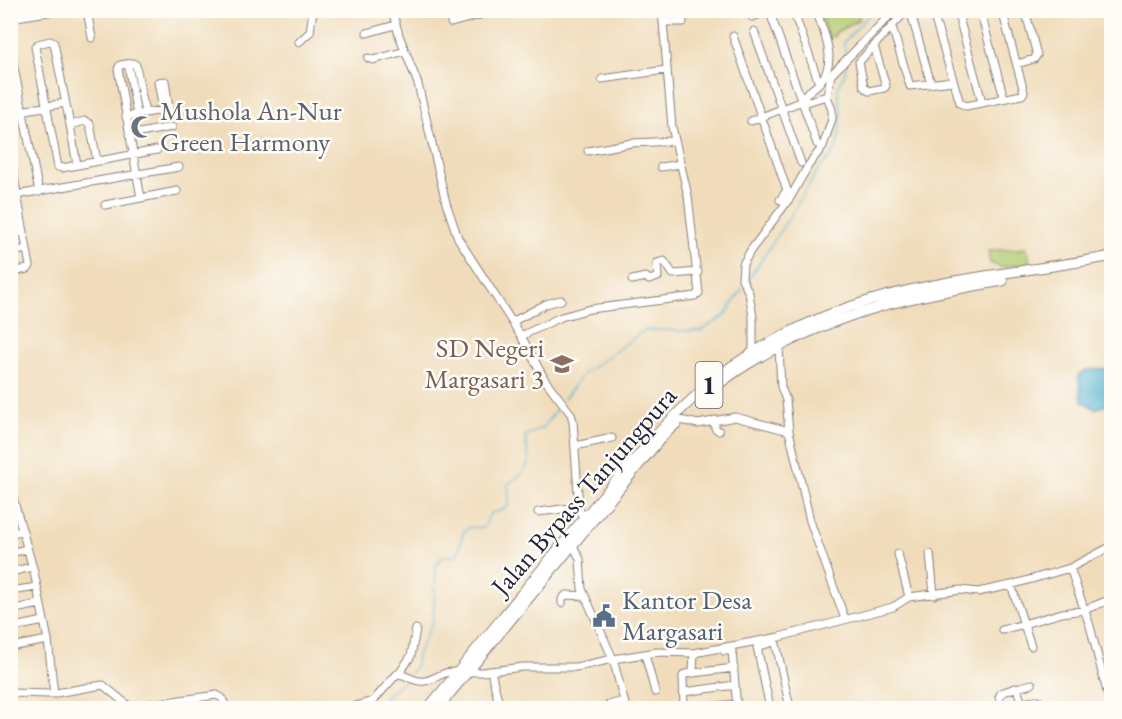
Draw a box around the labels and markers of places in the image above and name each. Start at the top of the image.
place label: Mushola An-Nur Green Harmony [160,93,342,159]
mosque icon: Mushola An-Nur Green Harmony [129,114,155,140]
place label: SD Negeri Margasari 3 [424,330,544,396]
school or university icon: SD Negeri Margasari 3 [549,351,575,377]
place label: Kantor Desa Margasari [622,582,752,648]
public building icon: Kantor Desa Margasari [591,603,617,629]

